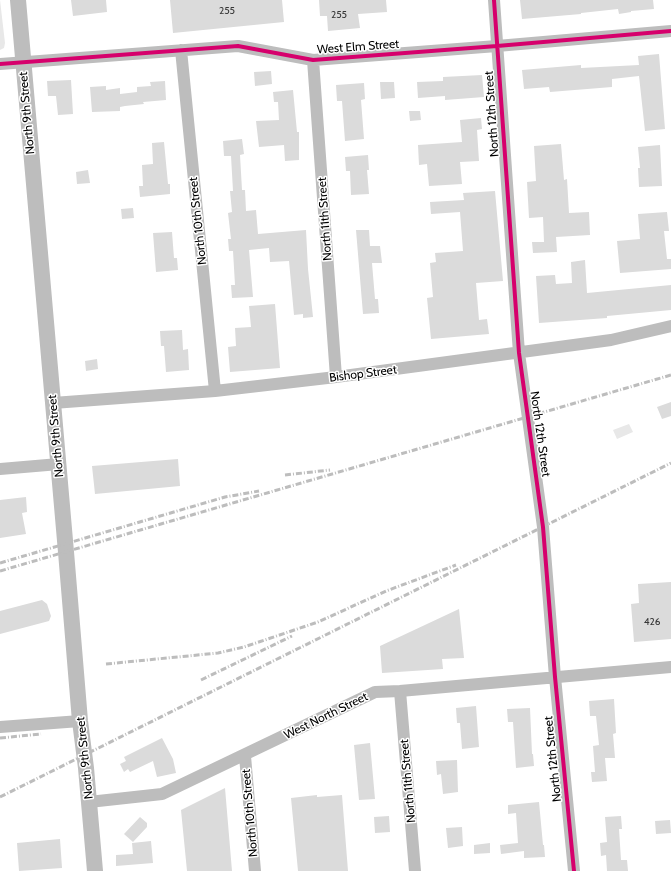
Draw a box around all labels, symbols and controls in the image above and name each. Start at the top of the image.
house number: 255 [219,5,235,17]
house number: 255 [331,9,347,21]
street label: West Elm Street [316,37,400,57]
street label: North 12th Street [482,70,502,158]
street label: North 9th Street [16,71,38,155]
street label: North 10th Street [186,176,210,266]
street label: North 11th Street [315,177,335,261]
street label: Bishop Street [328,363,398,385]
street label: North 12th Street [527,390,553,478]
street label: North 9th Street [45,394,67,478]
house number: 426 [644,616,660,628]
street label: West North Street [282,689,370,743]
street label: North 12th Street [541,715,565,803]
street label: North 9th Street [74,716,96,800]
street label: North 11th Street [397,739,419,823]
street label: North 10th Street [239,768,261,858]

